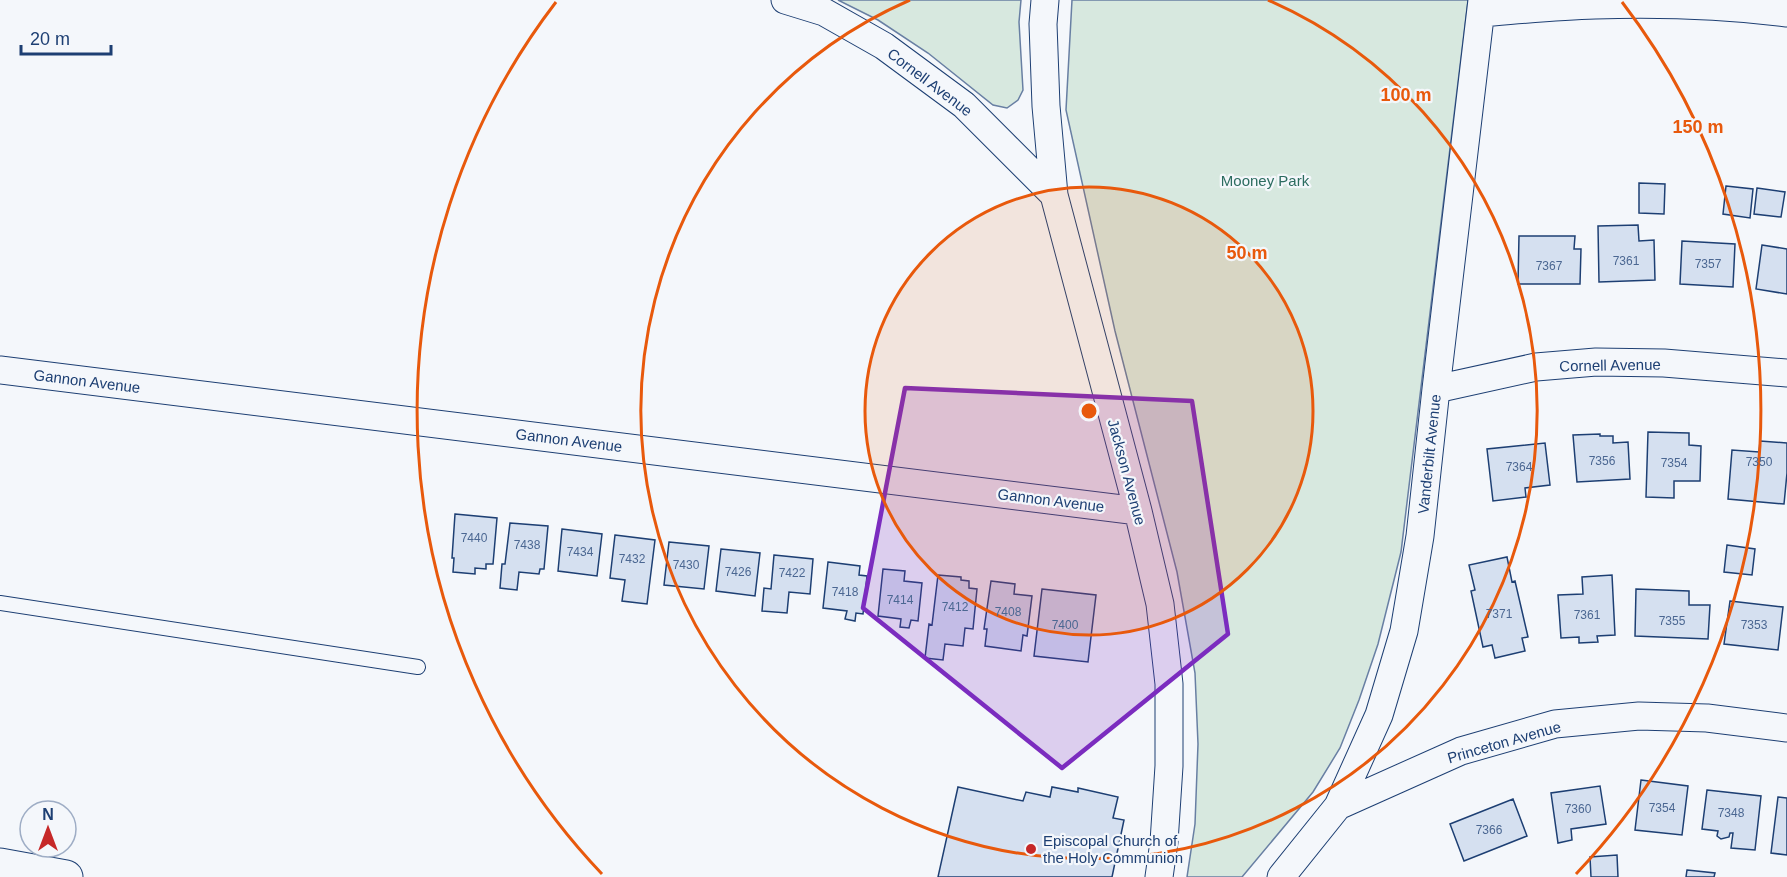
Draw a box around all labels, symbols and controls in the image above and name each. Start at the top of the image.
scale bar [21,18,111,56]
text: 20 m [30,29,70,49]
street label: Cornell Avenue [884,45,976,119]
text: 100 m [1380,85,1432,105]
text: 150 m [1672,117,1724,137]
park label: Mooney Park [1221,172,1310,189]
text: 50 m [1226,243,1268,263]
house number: 7361 [1613,254,1640,268]
house number: 7357 [1695,257,1722,271]
house number: 7367 [1536,259,1563,273]
street label: Cornell Avenue [1559,356,1661,374]
street label: Gannon Avenue [33,366,141,396]
street label: Vanderbilt Avenue [1414,393,1444,515]
centre of rings [1079,401,1099,421]
street label: Jackson Avenue [1105,417,1149,527]
street label: Gannon Avenue [515,425,623,455]
house number: 7356 [1589,454,1616,468]
house number: 7350 [1746,455,1773,469]
house number: 7354 [1661,456,1688,470]
house number: 7364 [1506,460,1533,474]
street label: Gannon Avenue [997,485,1105,515]
house number: 7440 [461,531,488,545]
house number: 7438 [514,538,541,552]
house number: 7434 [567,545,594,559]
house number: 7432 [619,552,646,566]
house number: 7430 [673,558,700,572]
house number: 7426 [725,565,752,579]
house number: 7422 [779,566,806,580]
house number: 7418 [832,585,859,599]
house number: 7414 [887,593,914,607]
house number: 7412 [942,600,969,614]
house number: 7408 [995,605,1022,619]
house number: 7371 [1486,607,1513,621]
house number: 7361 [1574,608,1601,622]
house number: 7355 [1659,614,1686,628]
house number: 7400 [1052,618,1079,632]
house number: 7353 [1741,618,1768,632]
street label: Princeton Avenue [1445,718,1563,766]
north arrow [18,799,78,859]
house number: 7354 [1649,801,1676,815]
house number: 7360 [1565,802,1592,816]
text: N [42,806,54,823]
house number: 7348 [1718,806,1745,820]
house number: 7366 [1476,823,1503,837]
place label: Episcopal Church of the Holy Communion [1043,832,1183,866]
marker: Episcopal Church of the Holy Communion [1024,842,1038,856]

